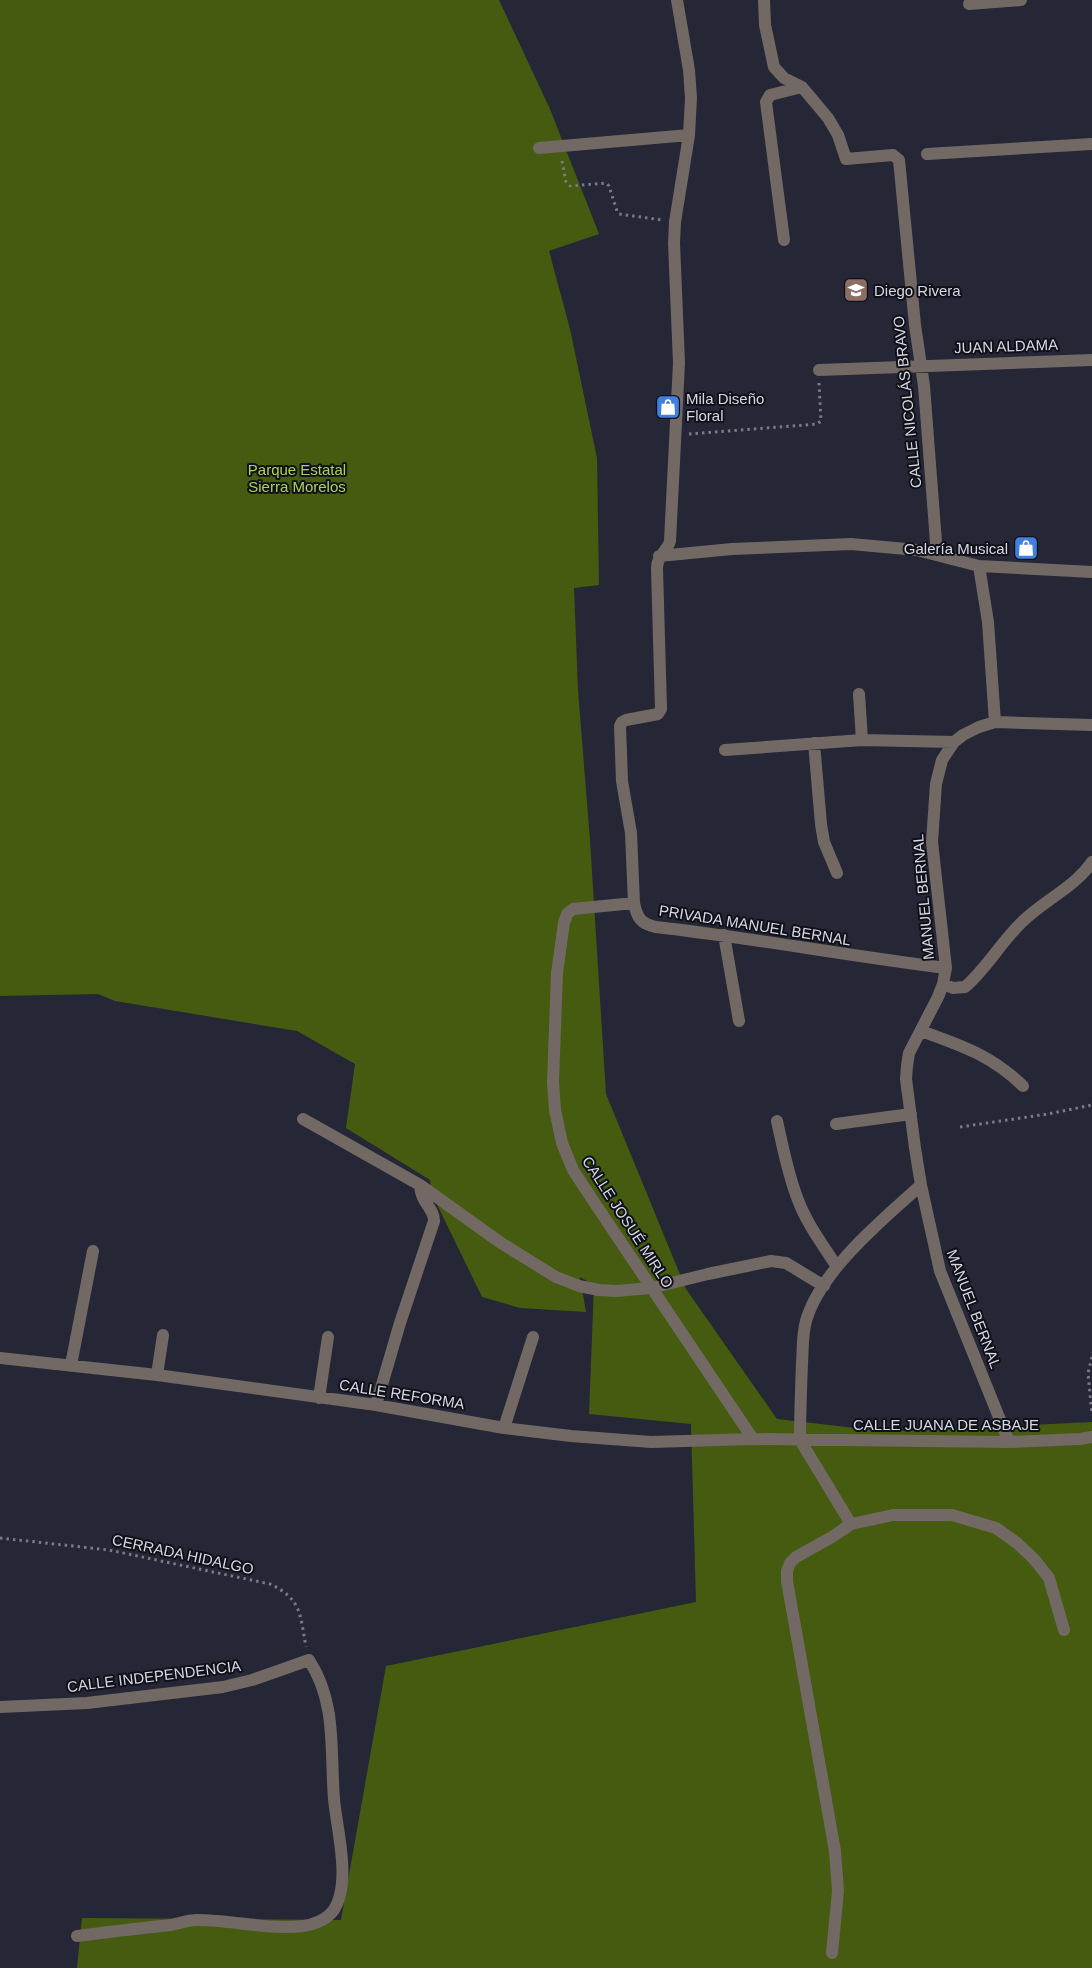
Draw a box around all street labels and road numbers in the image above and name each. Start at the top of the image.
street label: CALLE NICOLÁS BRAVO [889,315,925,489]
street label: JUAN ALDAMA [954,336,1058,356]
street label: MANUEL BERNAL [909,833,937,961]
street label: PRIVADA MANUEL BERNAL [658,901,852,949]
street label: CALLE JOSUÉ MIRLO [579,1153,677,1291]
street label: MANUEL BERNAL [943,1247,1005,1371]
street label: CALLE REFORMA [338,1376,466,1412]
street label: CALLE JUANA DE ASBAJE [853,1416,1039,1433]
street label: CERRADA HIDALGO [111,1531,255,1577]
street label: CALLE INDEPENDENCIA [66,1657,242,1695]

